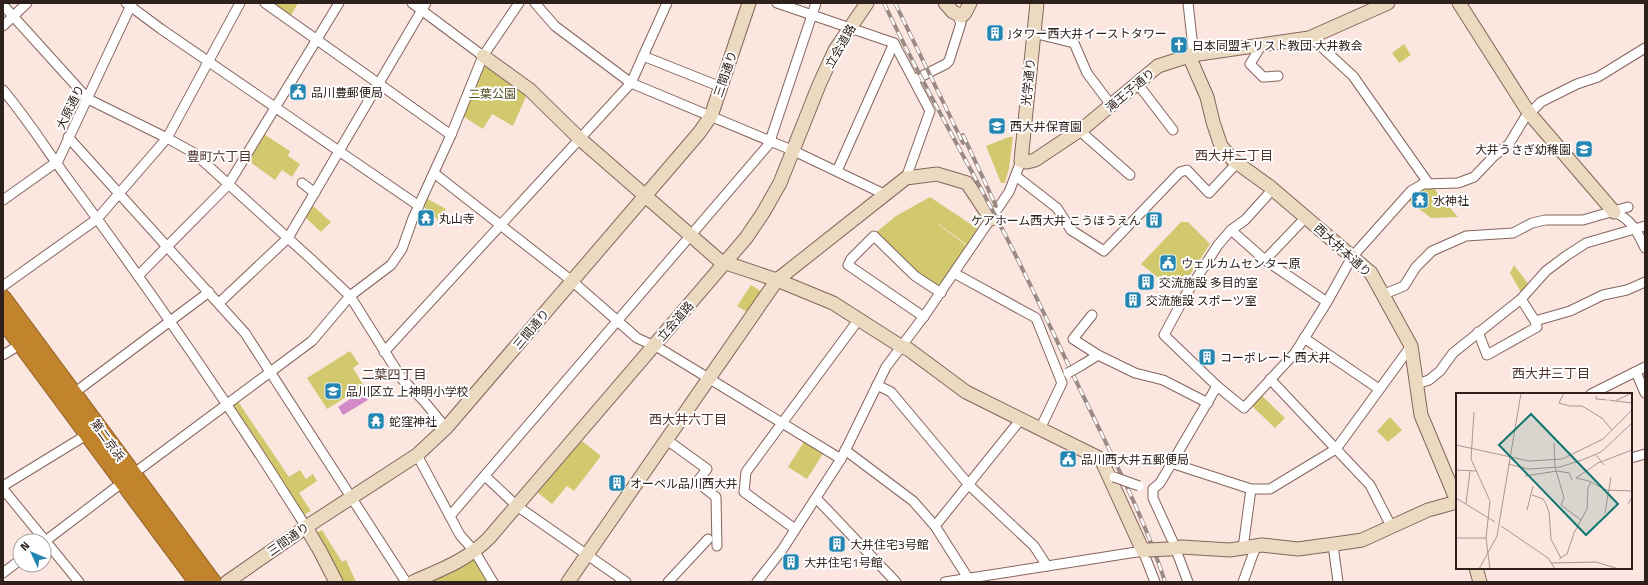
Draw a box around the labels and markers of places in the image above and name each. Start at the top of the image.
building icon: Jタワー西大井イーストタワー [985,23,1005,43]
place label: Jタワー西大井イーストタワー [1008,24,1167,43]
church icon: 日本同盟キリスト教団 大井教会 [1169,35,1189,55]
place label: 日本同盟キリスト教団 大井教会 [1192,36,1363,55]
public building icon: 品川豊郵便局 [288,82,308,102]
place label: 品川豊郵便局 [311,83,383,102]
school or university icon: 西大井保育園 [987,116,1007,136]
place label: 西大井保育園 [1010,117,1082,136]
school or university icon: 大井うさぎ幼稚園 [1574,139,1594,159]
place label: 大井うさぎ幼稚園 [1475,140,1571,159]
temple icon: 水神社 [1410,190,1430,210]
place label: 水神社 [1433,191,1469,210]
temple icon: 丸山寺 [416,208,436,228]
place label: 丸山寺 [439,209,475,228]
building icon: ケアホーム西大井 こうほうえん [1144,210,1164,230]
place label: ケアホーム西大井 こうほうえん [971,211,1141,230]
public building icon: ウェルカムセンター原 [1158,253,1178,273]
place label: ウェルカムセンター原 [1181,254,1301,273]
building icon: 交流施設 多目的室 [1136,272,1156,292]
place label: 交流施設 多目的室 [1159,273,1258,292]
building icon: 交流施設 スポーツ室 [1123,290,1143,310]
place label: 交流施設 スポーツ室 [1146,291,1256,310]
building icon: コーポレート 西大井 [1197,347,1217,367]
place label: コーポレート 西大井 [1220,348,1331,367]
school or university icon: 品川区立 上神明小学校 [323,381,343,401]
place label: 品川区立 上神明小学校 [346,382,469,401]
temple icon: 蛇窪神社 [366,411,386,431]
place label: 蛇窪神社 [389,412,437,431]
public building icon: 品川西大井五郵便局 [1058,449,1078,469]
place label: 品川西大井五郵便局 [1081,450,1189,469]
building icon: オーベル品川西大井 [607,473,627,493]
place label: オーベル品川西大井 [630,474,738,493]
building icon: 大井住宅3号館 [827,534,847,554]
place label: 大井住宅3号館 [850,535,929,554]
building icon: 大井住宅1号館 [781,552,801,572]
place label: 大井住宅1号館 [804,553,883,572]

